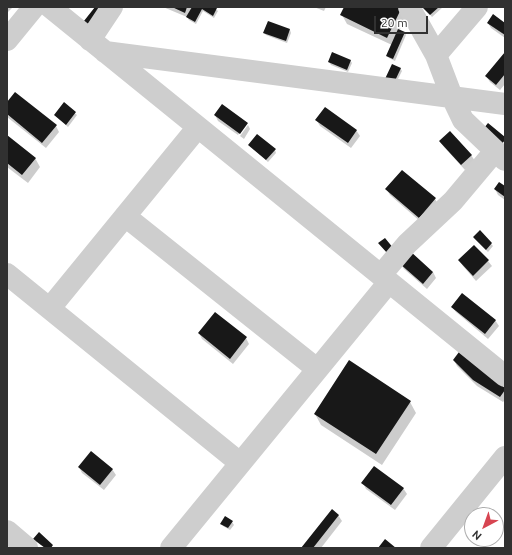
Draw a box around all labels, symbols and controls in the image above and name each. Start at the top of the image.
scale bar [376,8,430,34]
text: 20 m [381,16,408,29]
north arrow [464,507,504,547]
text: N [470,528,484,543]

